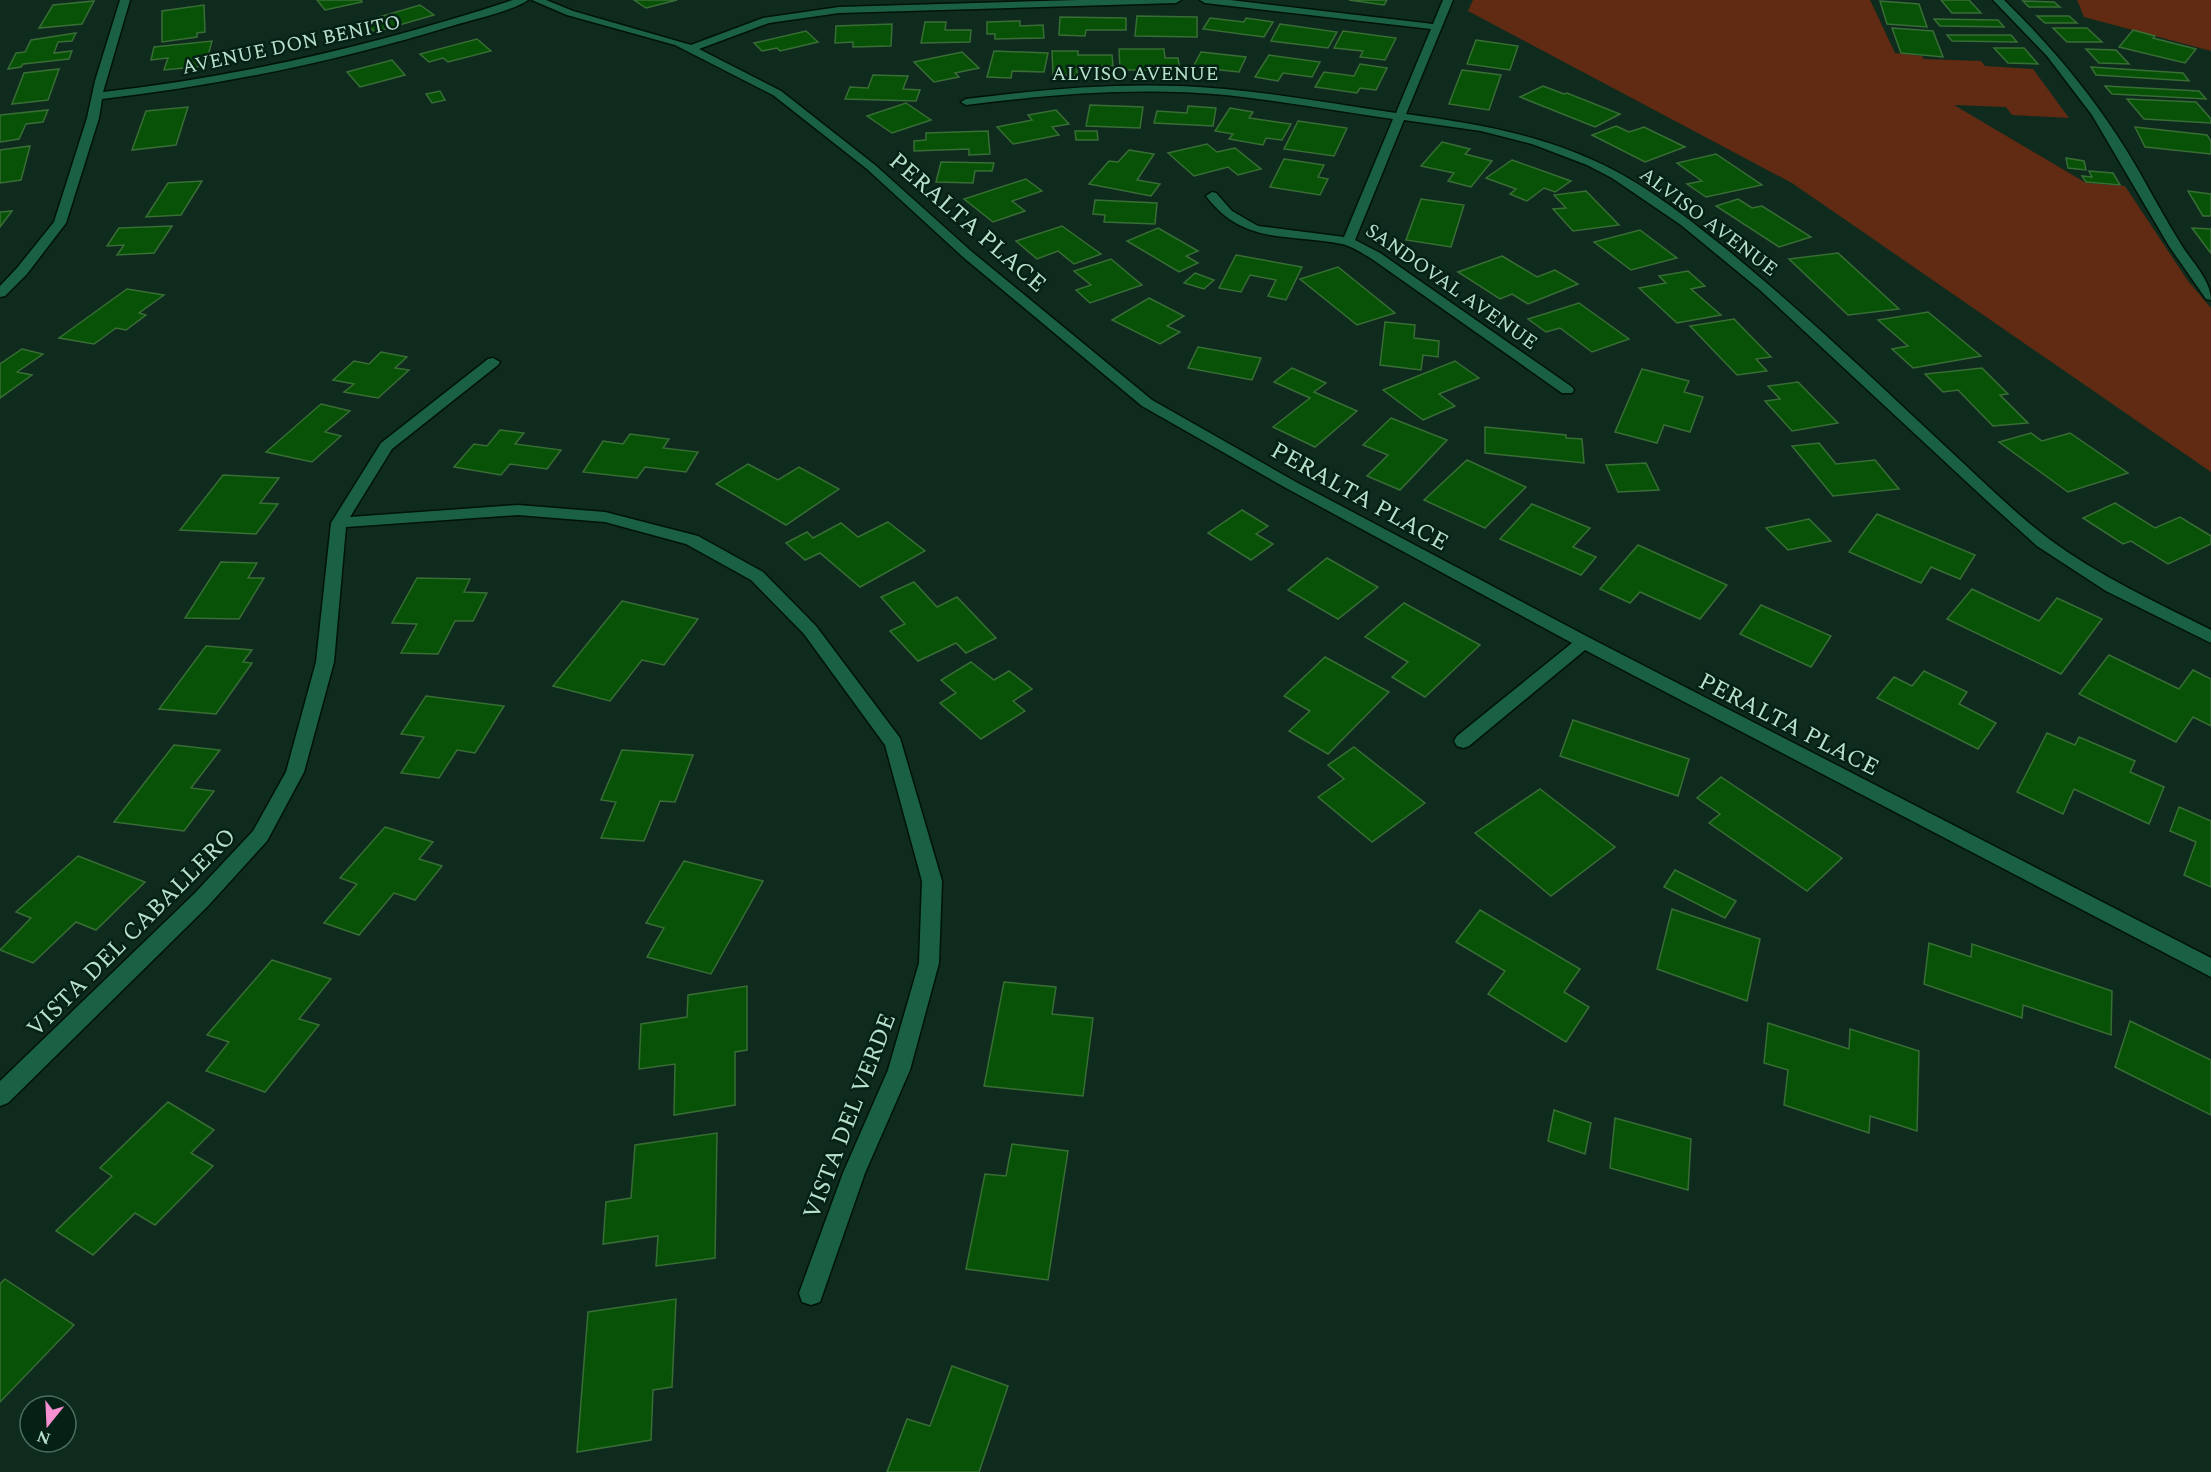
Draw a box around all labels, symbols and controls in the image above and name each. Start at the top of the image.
street label: AVENUE DON BENITO [179,7,404,83]
street label: ALVISO AVENUE [1052,59,1218,89]
street label: PERALTA PLACE [881,144,1054,301]
street label: ALVISO AVENUE [1633,160,1784,284]
street label: SANDOVAL AVENUE [1359,216,1544,358]
street label: PERALTA PLACE [1264,433,1455,561]
street label: PERALTA PLACE [1692,664,1885,786]
street label: VISTA DEL CABALLERO [19,820,245,1046]
street label: VISTA DEL VERDE [794,1008,906,1225]
north arrow [18,1394,78,1454]
text: N [34,1424,54,1451]

